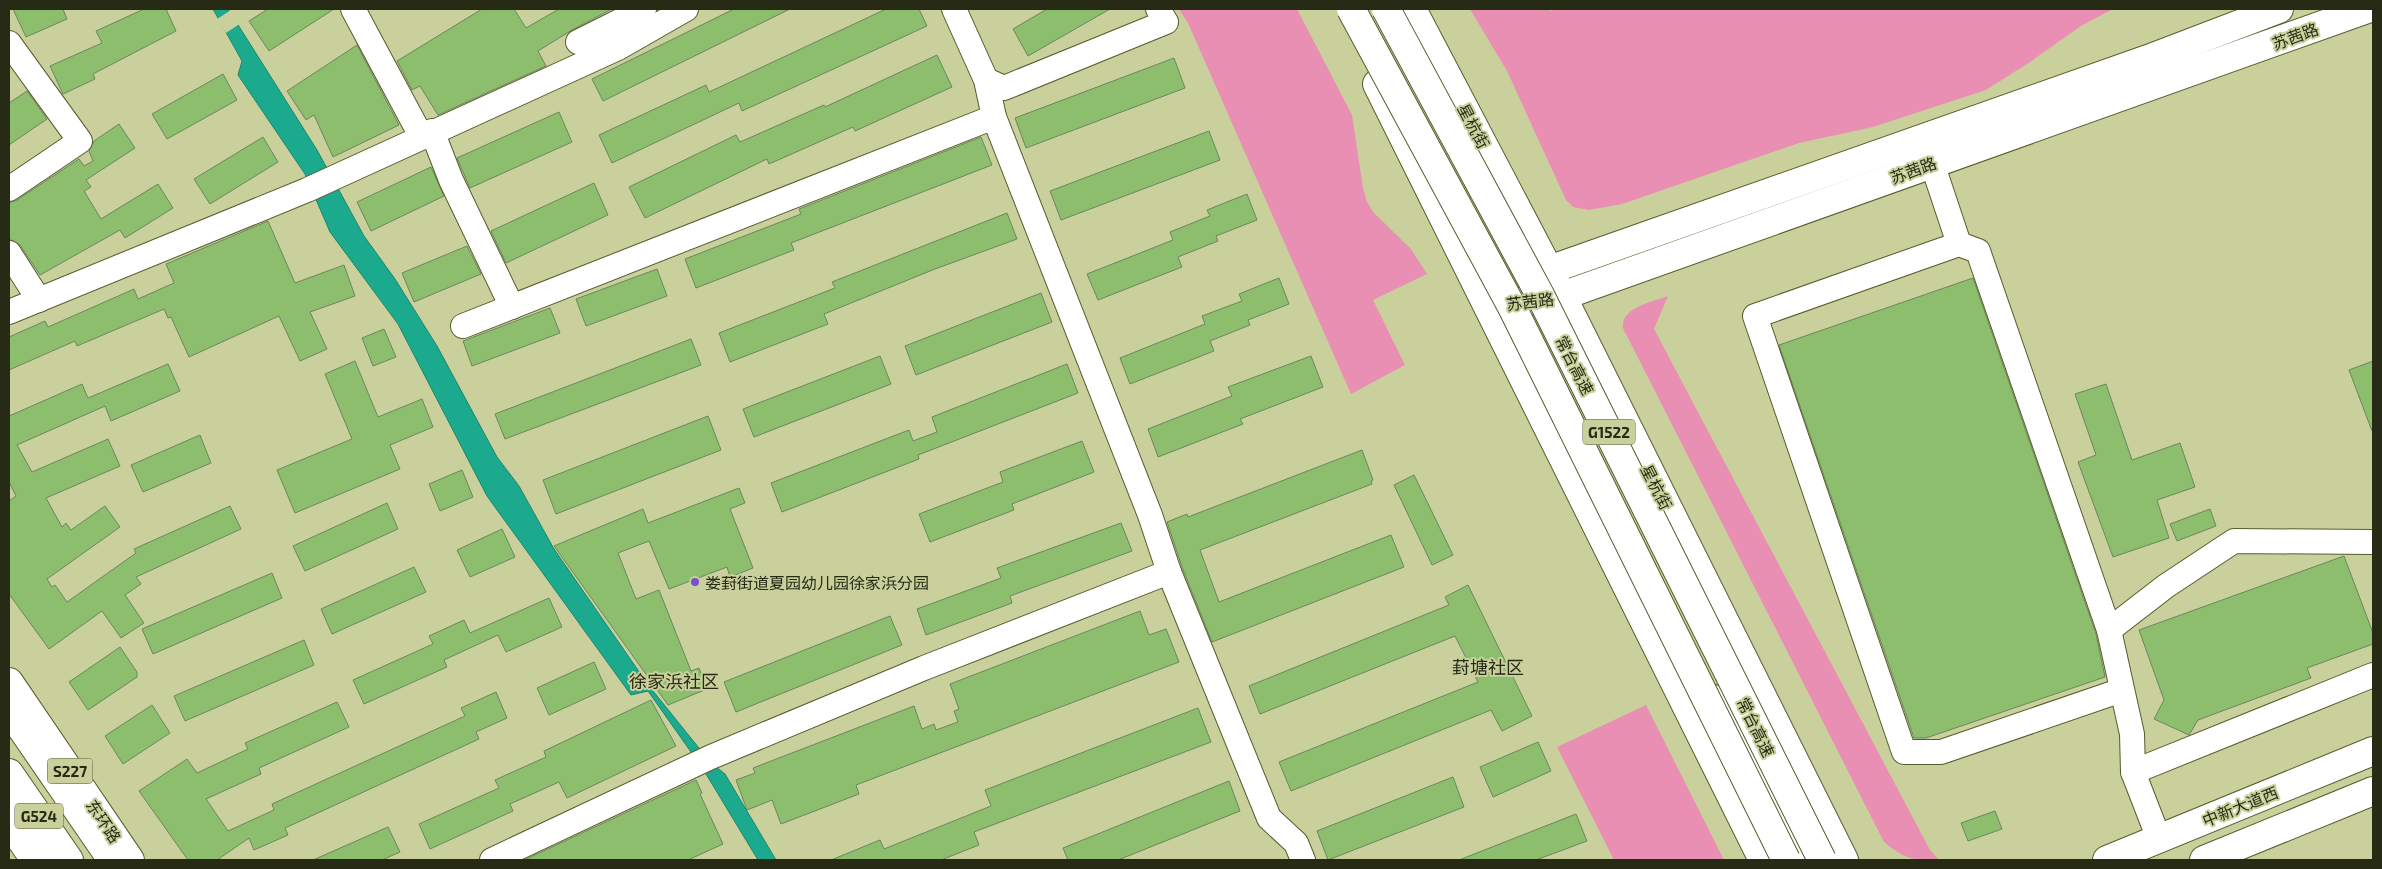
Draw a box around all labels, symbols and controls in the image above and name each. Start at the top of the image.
street label: 苏茜路 [2269,19,2321,53]
street label: 星杭街 [1454,100,1494,152]
street label: 苏茜路 [1887,153,1939,187]
street label: 苏茜路 [1505,289,1555,313]
street label: 常台高速 [1552,332,1598,398]
road number: G1522 [1583,420,1635,444]
street label: 星杭街 [1638,461,1676,513]
place label: 娄葑街道夏园幼儿园徐家浜分园 [705,573,929,592]
marker: 娄葑街道夏园幼儿园徐家浜分园 [689,576,701,588]
district label: 葑塘社区 [1452,656,1524,678]
district label: 徐家浜社区 [629,670,719,692]
street label: 常台高速 [1733,694,1779,760]
road number: S227 [48,758,92,784]
street label: 中新大道西 [2199,782,2281,830]
street label: 东环路 [83,796,125,846]
road number: G524 [15,804,63,828]

